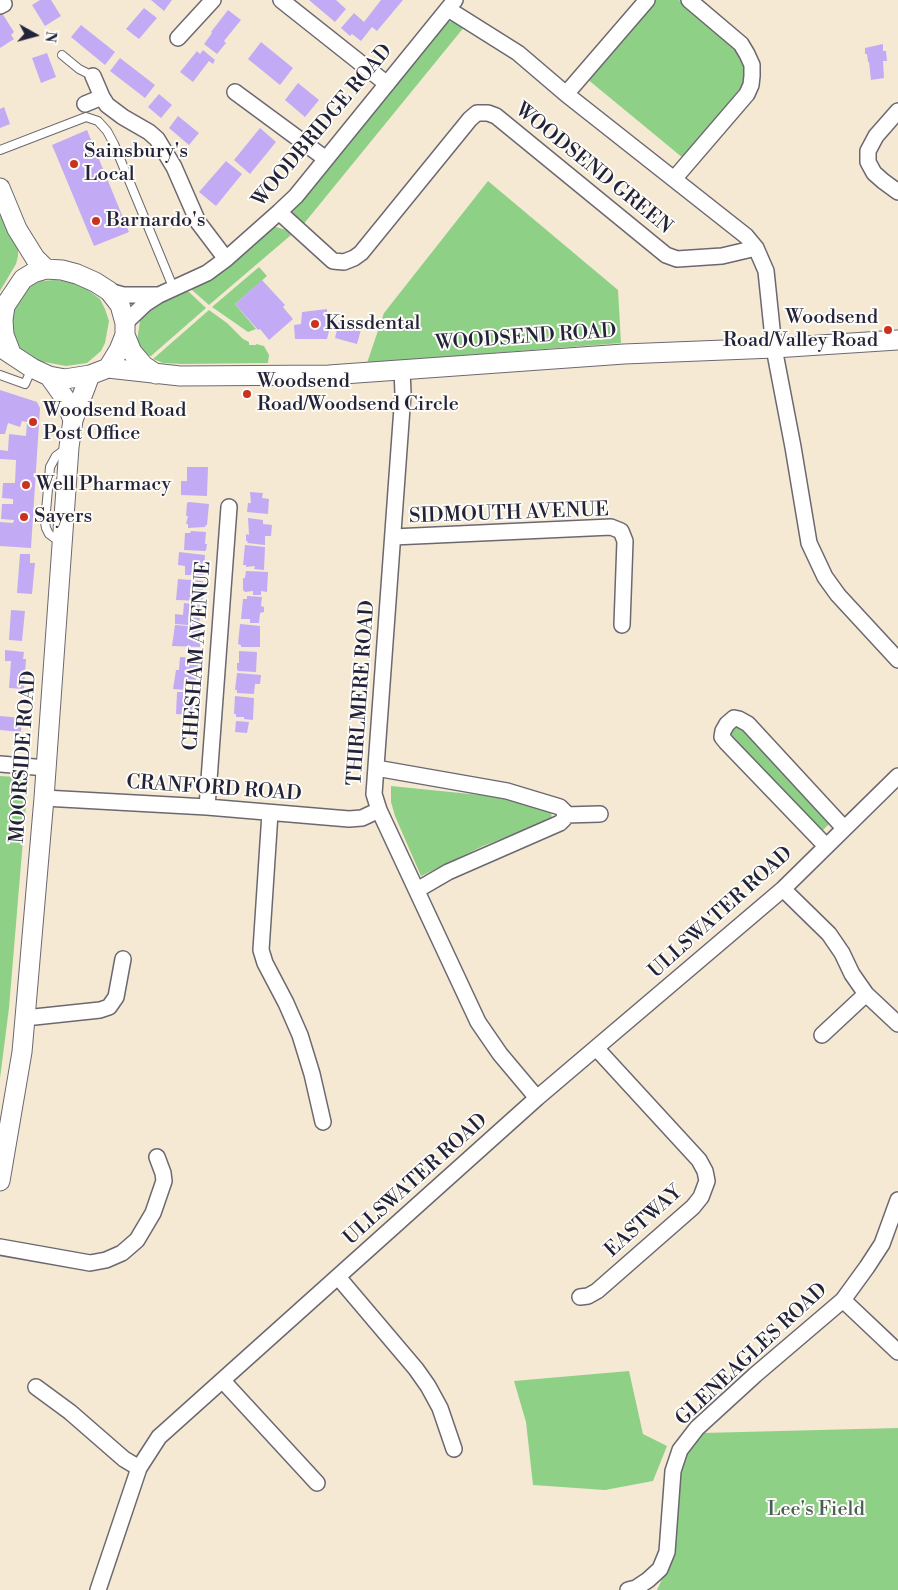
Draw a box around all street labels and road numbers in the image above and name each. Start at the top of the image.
street label: WOODBRIDGE ROAD [248,40,398,212]
street label: WOODSEND GREEN [510,98,676,240]
street label: WOODSEND ROAD [435,320,617,356]
street label: SIDMOUTH AVENUE [409,499,609,529]
street label: CHESHAM AVENUE [179,560,217,752]
street label: THIRLMERE ROAD [344,600,380,786]
street label: MOORSIDE ROAD [6,670,42,844]
street label: CRANFORD ROAD [126,771,302,807]
street label: ULLSWATER ROAD [644,842,798,984]
street label: ULLSWATER ROAD [339,1109,493,1251]
street label: EASTWAY [600,1181,688,1263]
street label: GLENEAGLES ROAD [671,1279,833,1431]

